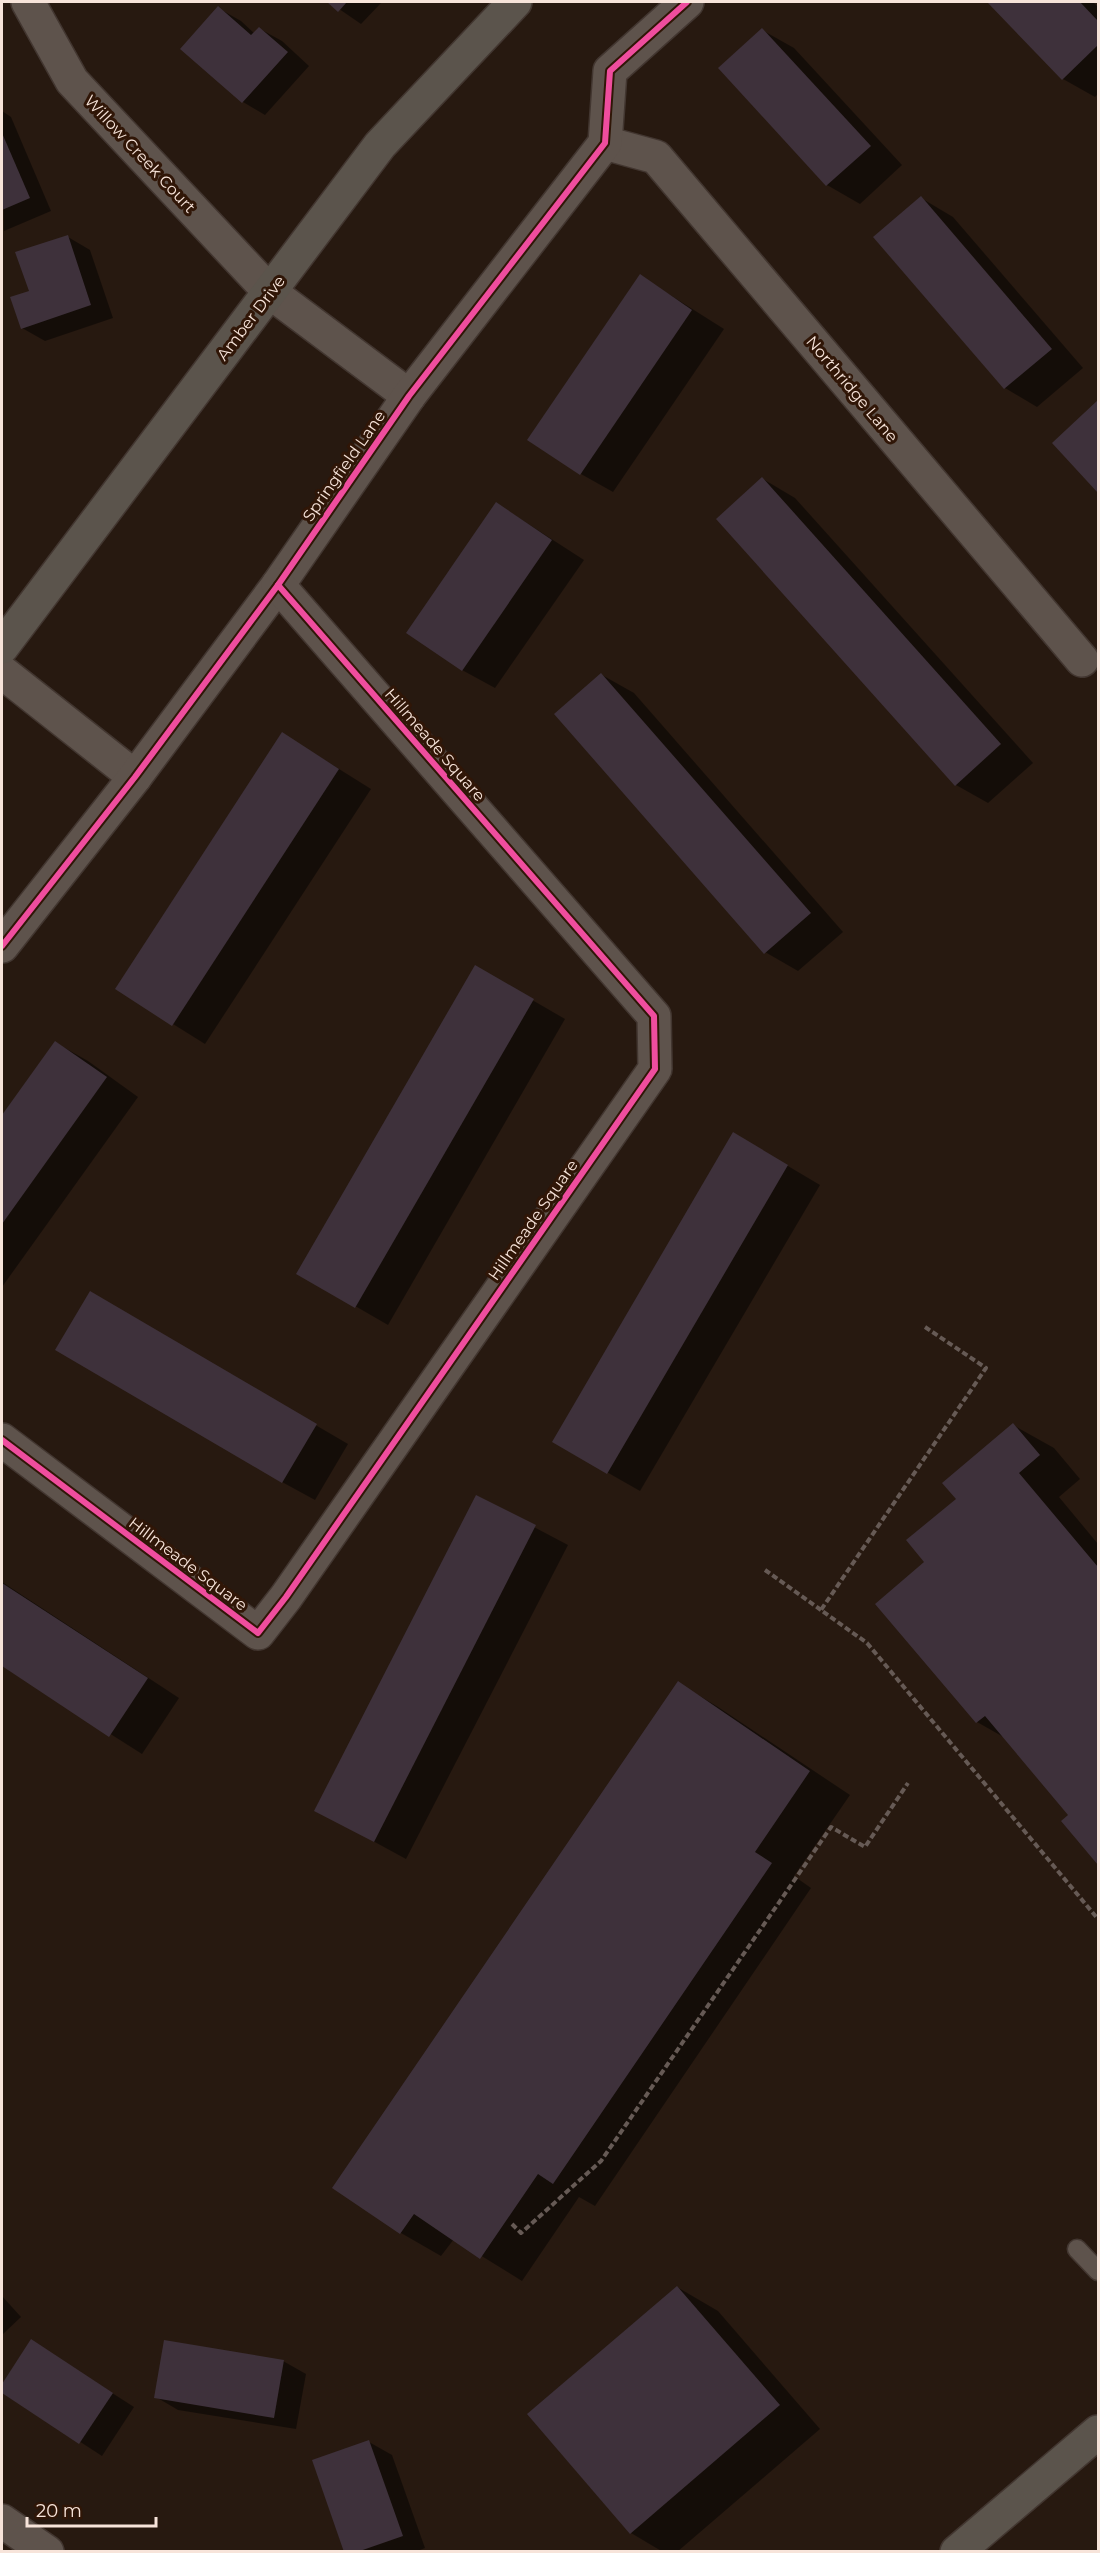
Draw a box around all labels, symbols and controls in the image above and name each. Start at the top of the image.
street label: Willow Creek Court [81,91,200,217]
street label: Amber Drive [213,272,289,364]
street label: Northridge Lane [802,332,902,446]
street label: Springfield Lane [299,407,389,525]
street label: Hillmeade Square [381,685,489,805]
street label: Hillmeade Square [484,1156,582,1284]
street label: Hillmeade Square [125,1513,251,1615]
scale bar [27,2490,156,2528]
text: 20 m [36,2500,82,2522]

